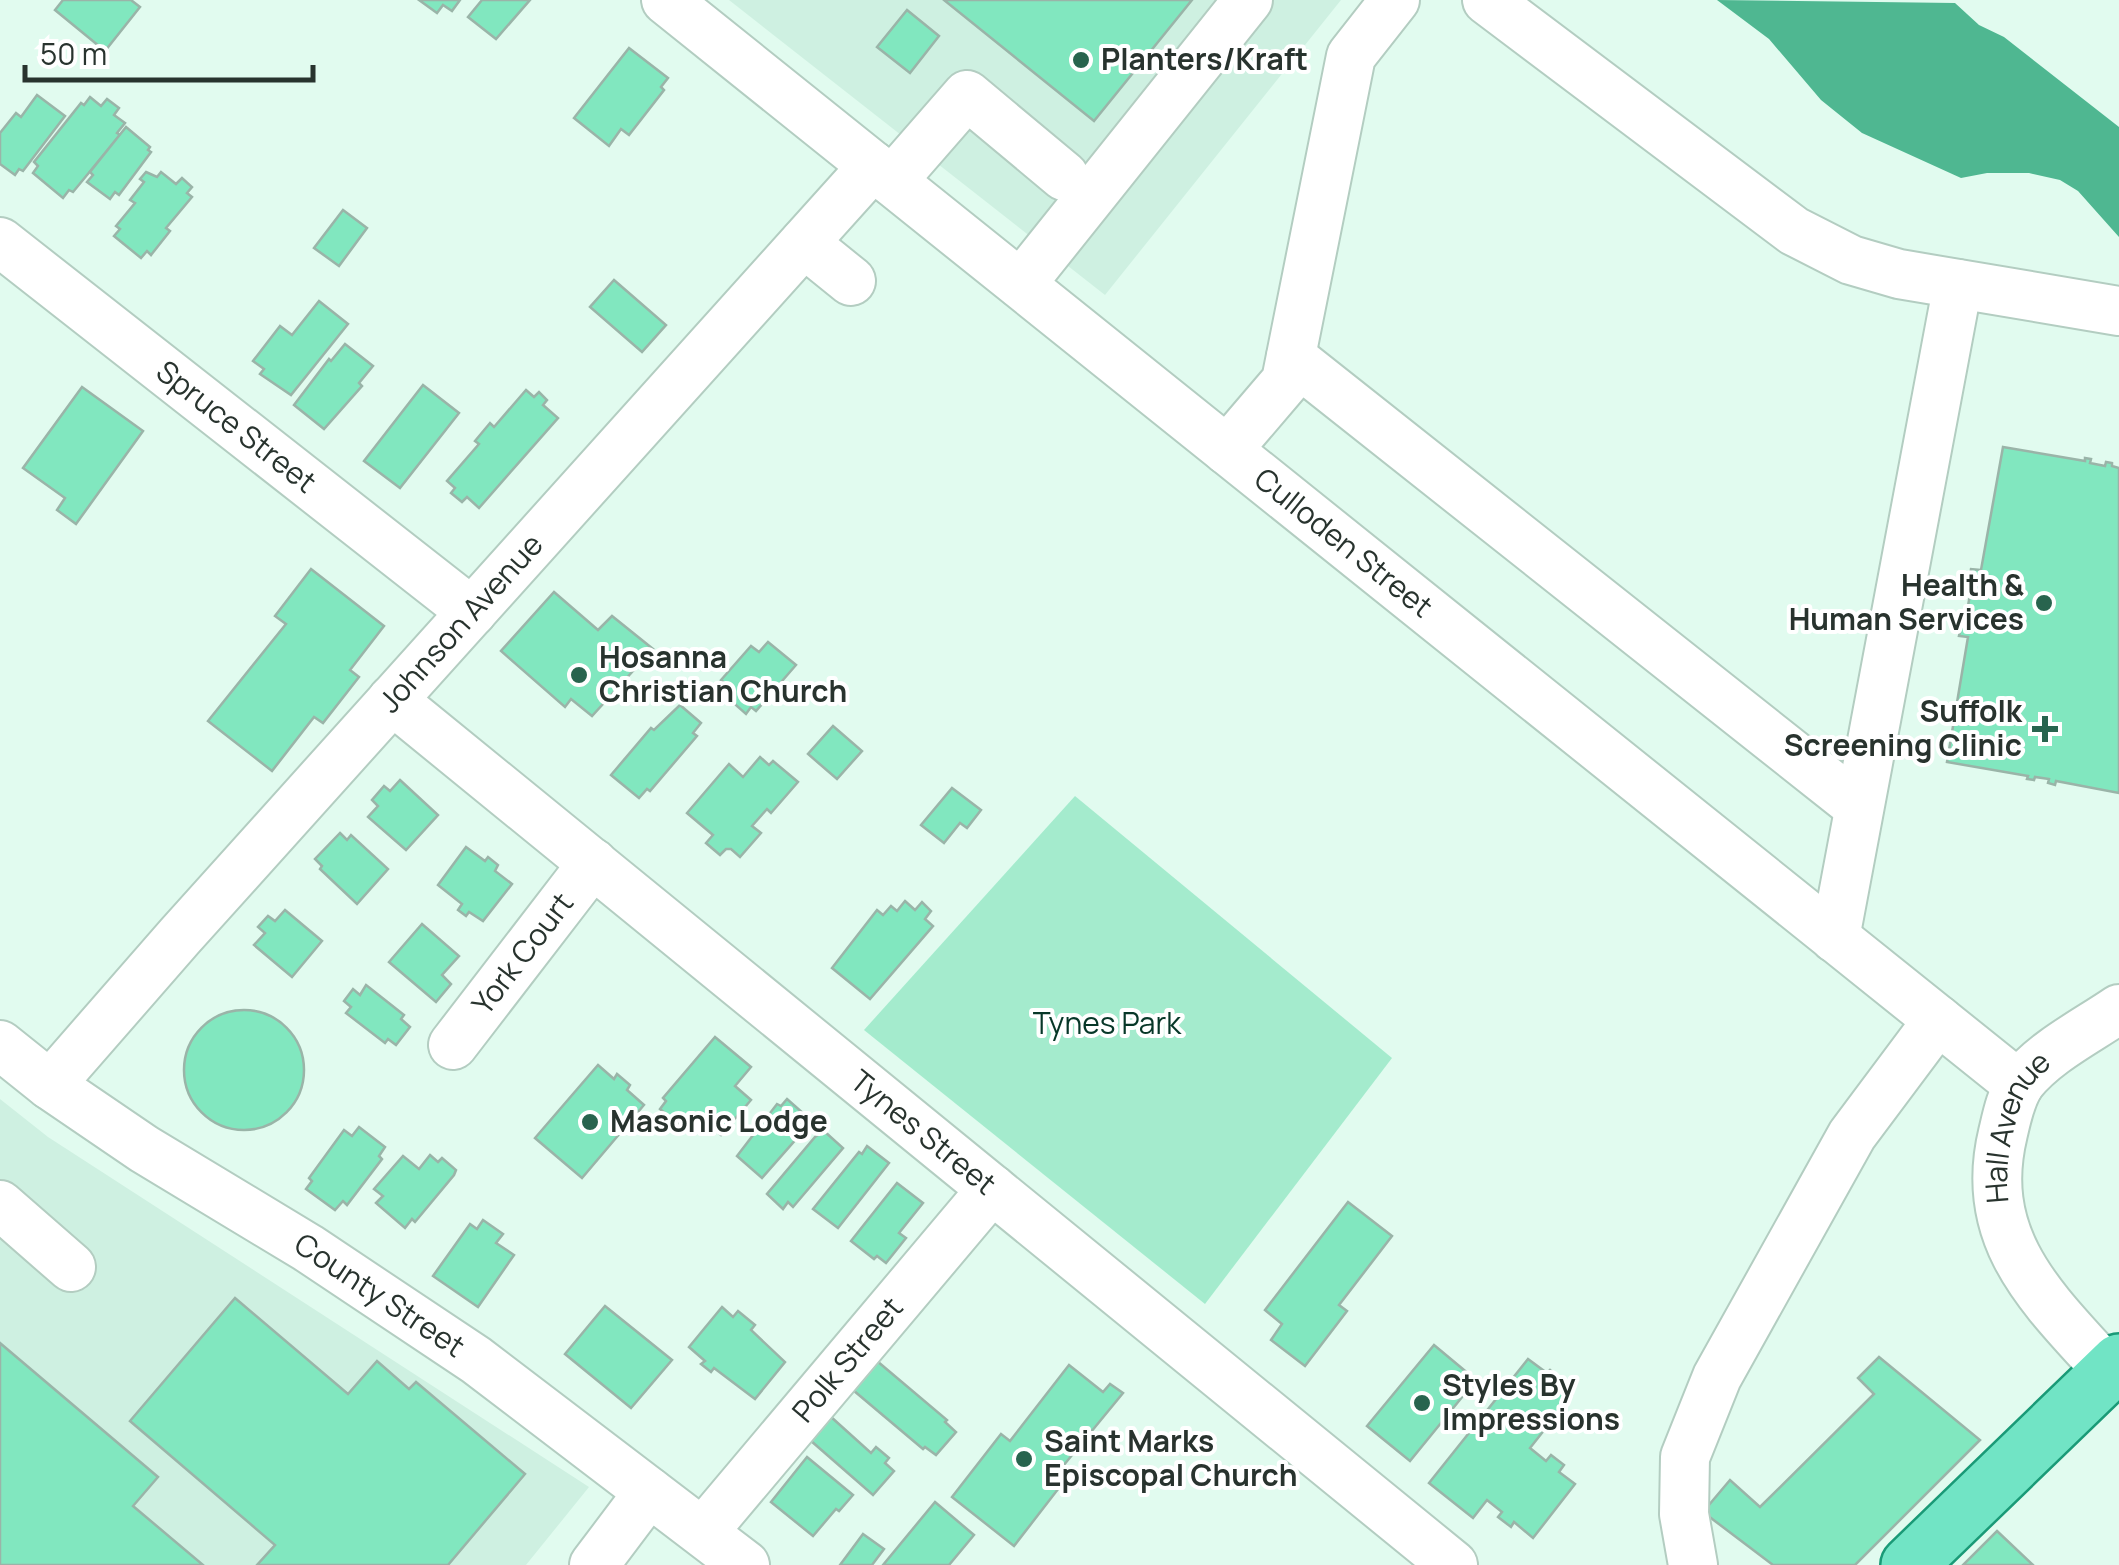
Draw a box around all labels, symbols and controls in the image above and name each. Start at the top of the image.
scale bar [25,20,312,82]
text: 50 m [40,33,107,74]
place label: Planters/Kraft [1101,38,1308,79]
marker: Planters/Kraft [1070,49,1092,71]
street label: Spruce Street [149,350,326,502]
street label: Culloden Street [1246,458,1442,626]
street label: Johnson Avenue [369,524,551,721]
place label: Health & Human Services [1789,564,2024,639]
marker: Health & Human Services [2033,592,2055,614]
place label: Hosanna Christian Church [599,636,847,711]
marker: Hosanna Christian Church [568,664,590,686]
place label: Suffolk Screening Clinic [1784,690,2023,765]
marker: Suffolk Screening Clinic [2032,716,2058,742]
street label: York Court [462,884,582,1022]
park label: Tynes Park [1033,1002,1182,1043]
street label: Hall Avenue [1975,1041,2059,1205]
street label: Tynes Street [842,1060,1005,1203]
place label: Masonic Lodge [610,1100,828,1141]
marker: Masonic Lodge [579,1111,601,1133]
street label: County Street [287,1223,473,1366]
street label: Polk Street [782,1288,911,1430]
place label: Styles By Impressions [1442,1364,1620,1439]
marker: Styles By Impressions [1411,1392,1433,1414]
place label: Saint Marks Episcopal Church [1044,1420,1298,1495]
marker: Saint Marks Episcopal Church [1013,1448,1035,1470]

